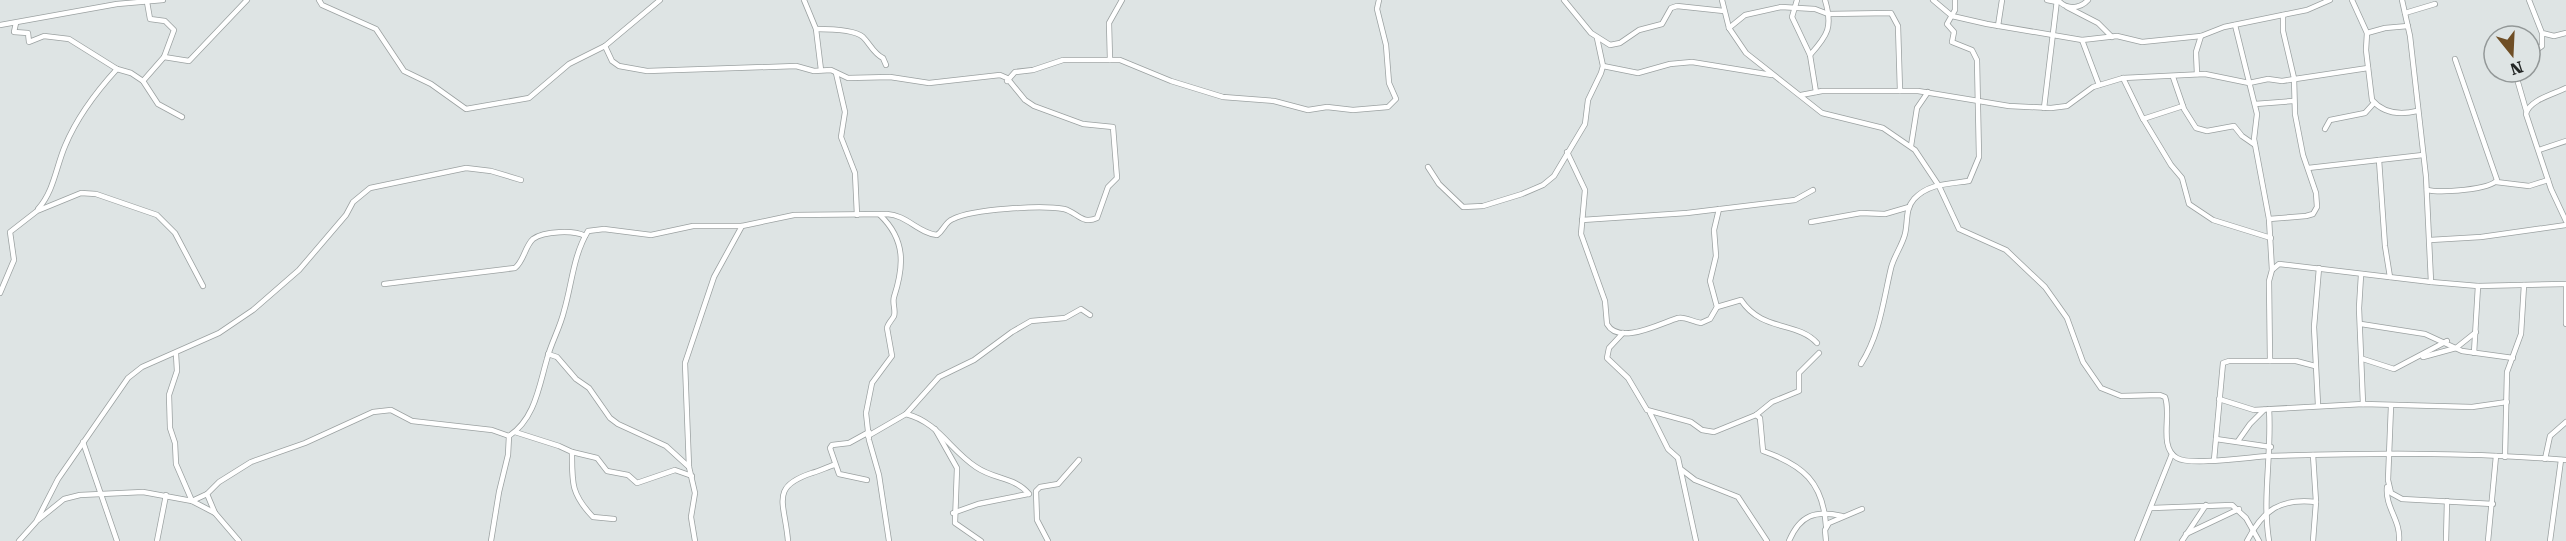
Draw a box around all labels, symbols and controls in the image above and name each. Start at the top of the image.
north arrow [2482,24,2542,84]
text: N [2508,57,2525,79]

